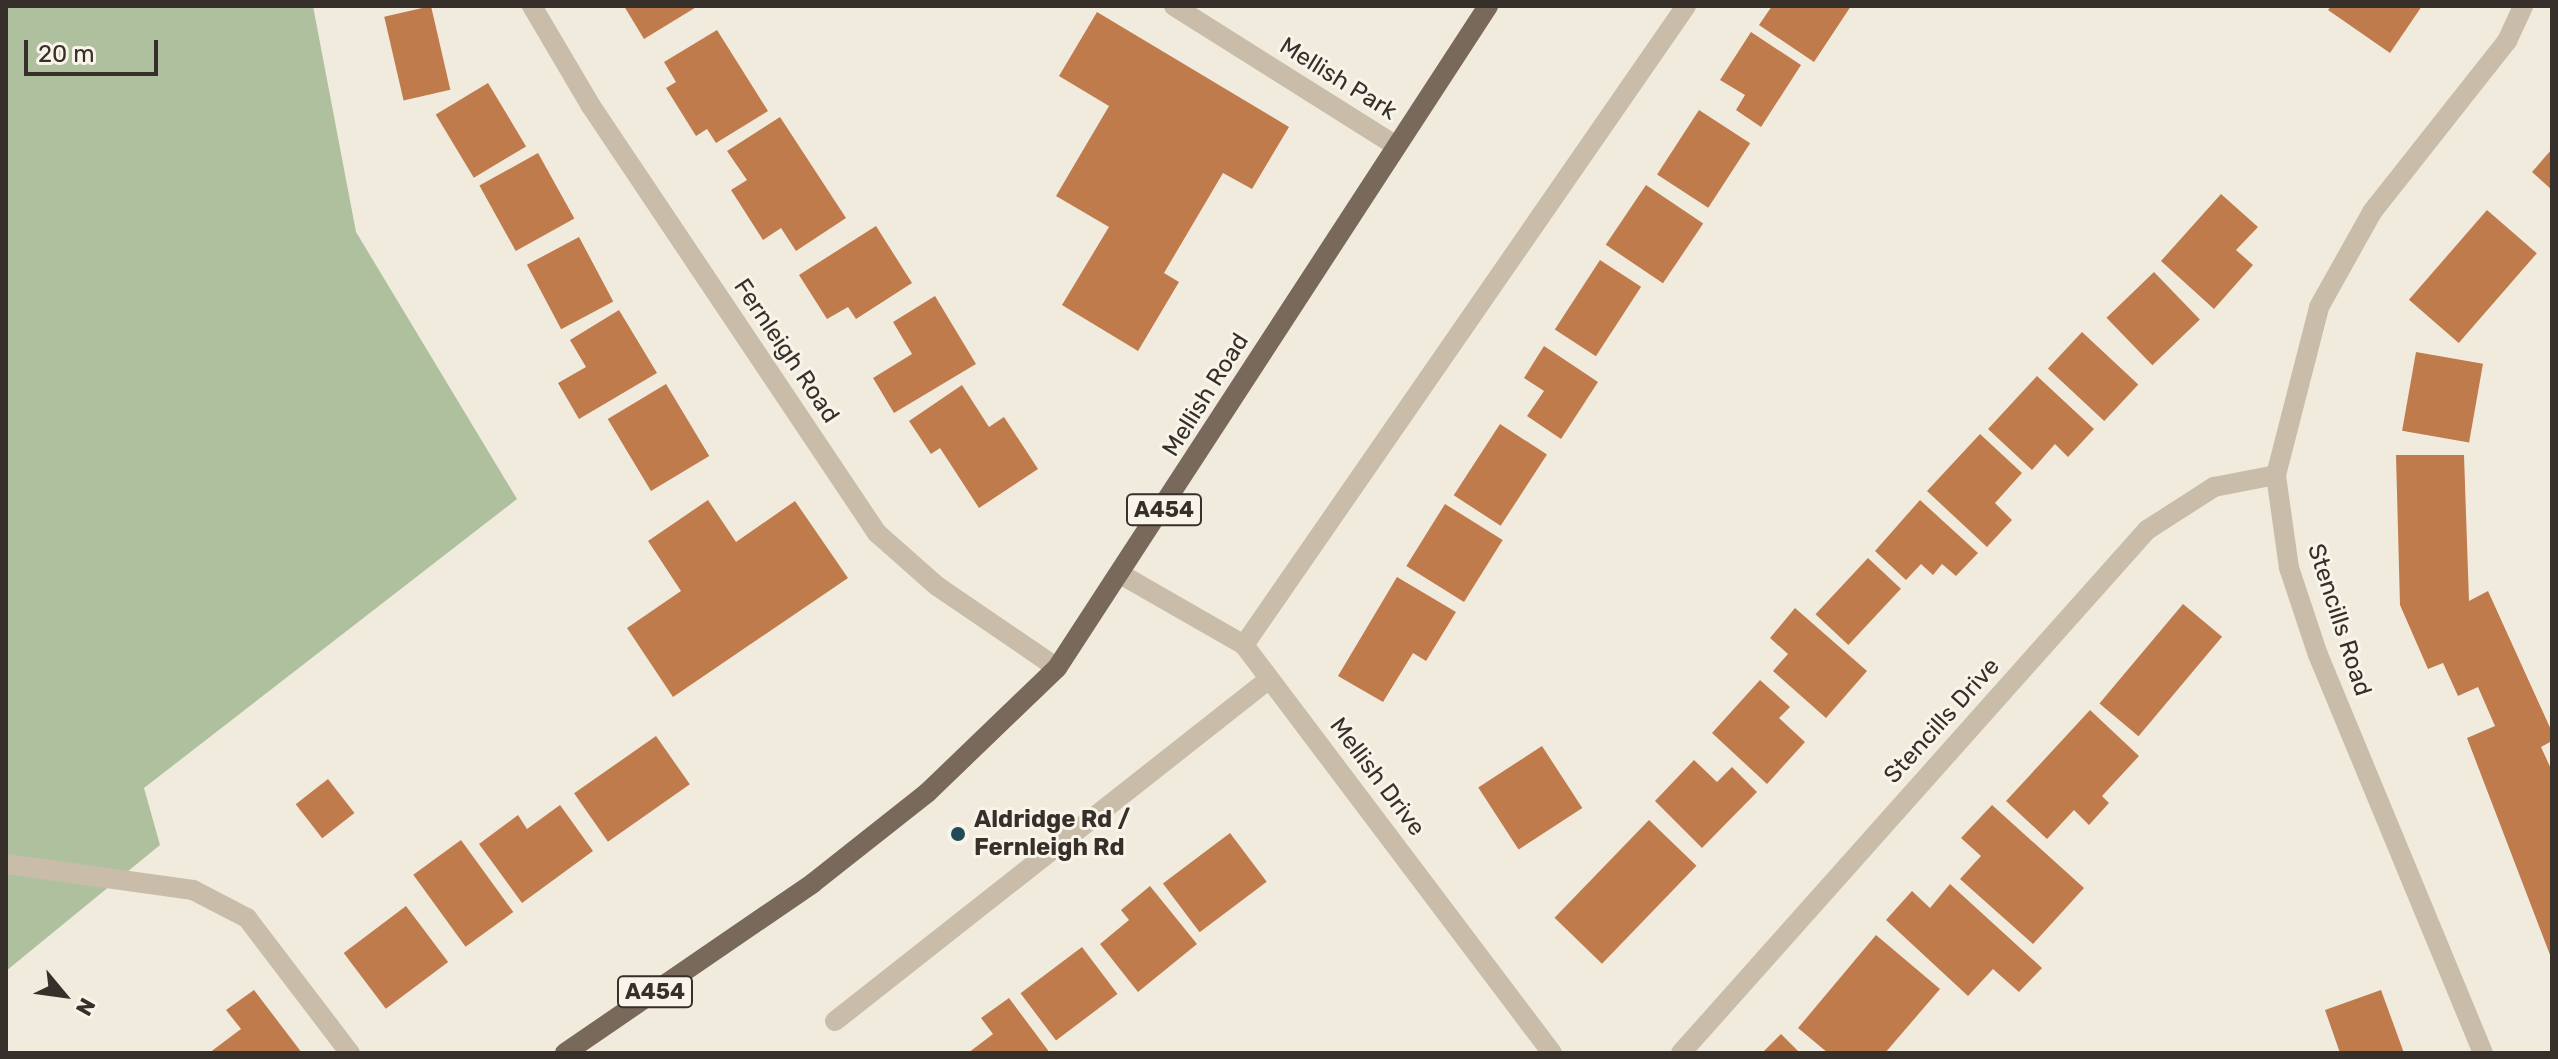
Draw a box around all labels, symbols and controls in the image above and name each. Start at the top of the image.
scale bar [28,24,162,74]
street label: Mellish Park [1274,32,1402,126]
text: 20 m [38,40,95,68]
street label: Fernleigh Road [727,273,845,429]
street label: Mellish Road [1157,328,1255,462]
road number: A454 [1124,492,1204,528]
street label: Stencills Road [2301,540,2377,700]
street label: Stencills Drive [1878,652,2006,790]
street label: Mellish Drive [1323,712,1431,842]
place label: Aldridge Rd / Fernleigh Rd [974,806,1130,862]
marker: Aldridge Rd / Fernleigh Rd [949,825,967,843]
north arrow [24,955,104,1035]
road number: A454 [615,974,695,1010]
text: N [70,993,101,1020]

